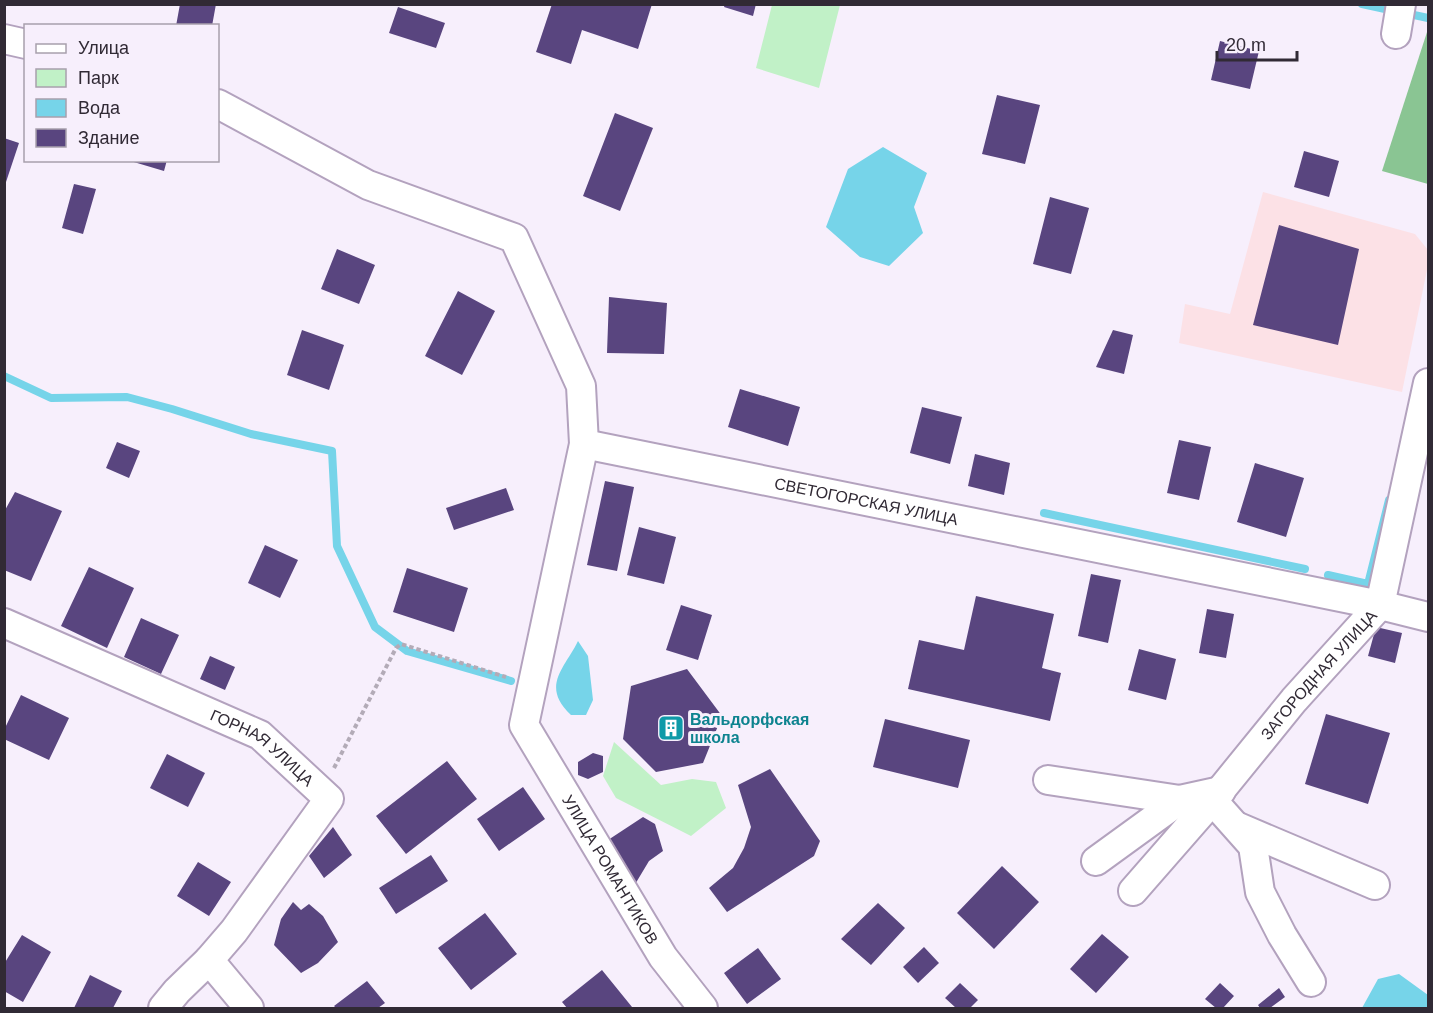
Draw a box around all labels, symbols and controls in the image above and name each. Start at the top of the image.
legend [24,24,219,162]
scale bar [1217,24,1296,62]
text: 20 m [1226,35,1266,55]
text: Улица [78,38,130,58]
text: Парк [78,68,119,88]
text: Вода [78,98,121,118]
text: Здание [78,128,139,148]
street label: СВЕТОГОРСКАЯ УЛИЦА [773,475,960,529]
street label: ЗАГОРОДНАЯ УЛИЦА [1258,607,1380,743]
street label: ГОРНАЯ УЛИЦА [208,706,317,790]
place label: Вальдорфская школа [690,711,809,746]
building icon: Вальдорфская школа [656,713,686,743]
street label: УЛИЦА РОМАНТИКОВ [559,792,661,947]

